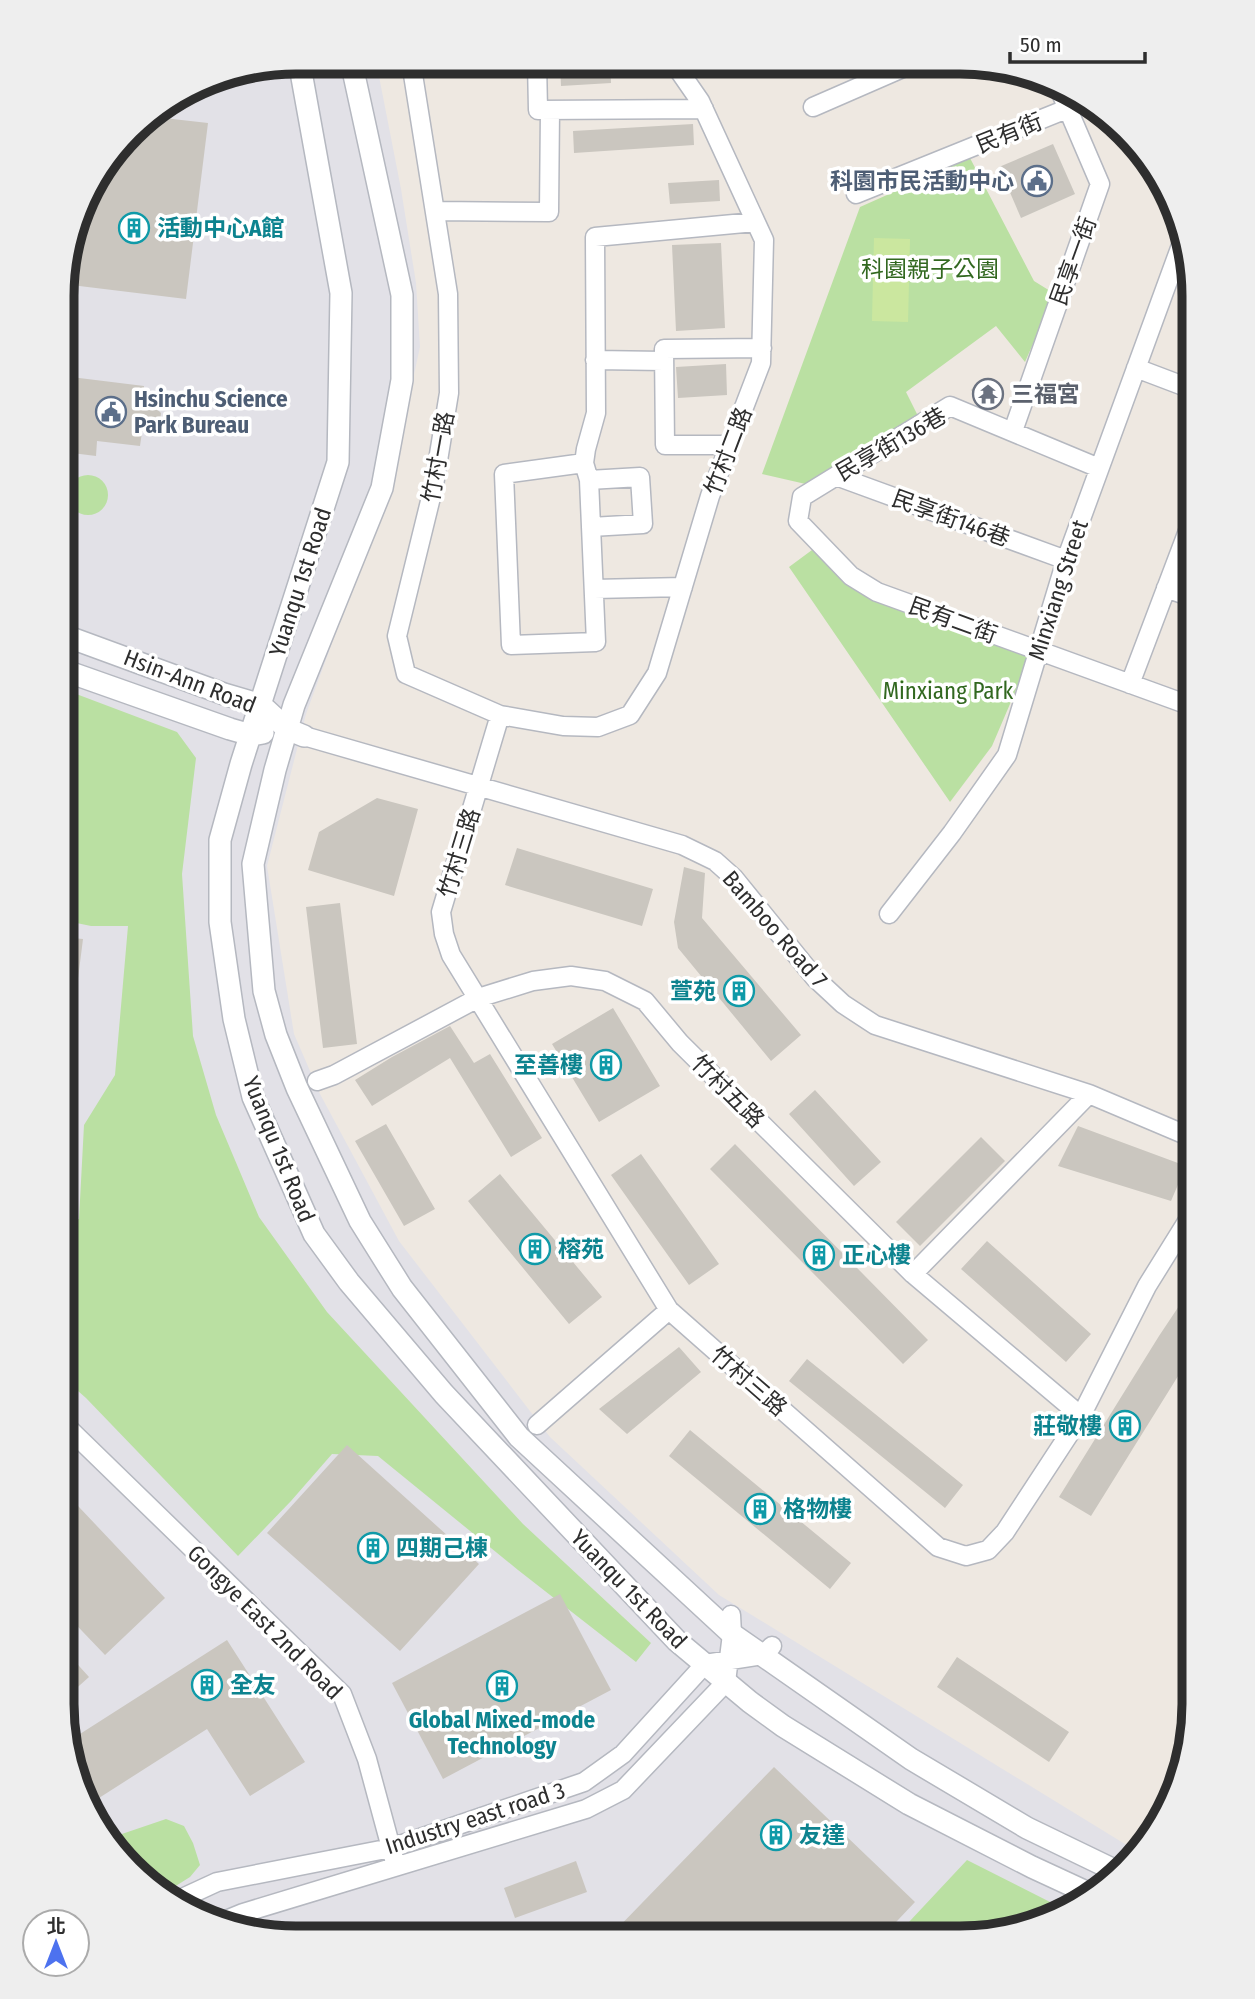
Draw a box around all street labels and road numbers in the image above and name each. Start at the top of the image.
street label: 民有街 [972,107,1046,159]
street label: 民享一街 [1044,213,1102,309]
street label: 民享街136巷 [831,401,951,487]
street label: 竹村二路 [698,403,758,499]
street label: 竹村一路 [416,409,460,505]
street label: 民享街146巷 [888,484,1014,552]
street label: Yuanqu 1st Road [263,504,337,660]
street label: Minxiang Street [1022,516,1094,664]
street label: 民有二街 [905,591,1001,649]
street label: Hsin-Ann Road [120,643,260,719]
street label: 竹村三路 [432,805,486,901]
street label: Bamboo Road 7 [717,865,833,993]
street label: 竹村五路 [686,1049,770,1133]
street label: Yuanqu 1st Road [237,1072,321,1226]
street label: 竹村三路 [705,1340,793,1422]
street label: Yuanqu 1st Road [565,1524,693,1654]
street label: Gongye East 2nd Road [182,1539,348,1705]
street label: Industry east road 3 [382,1776,568,1860]

